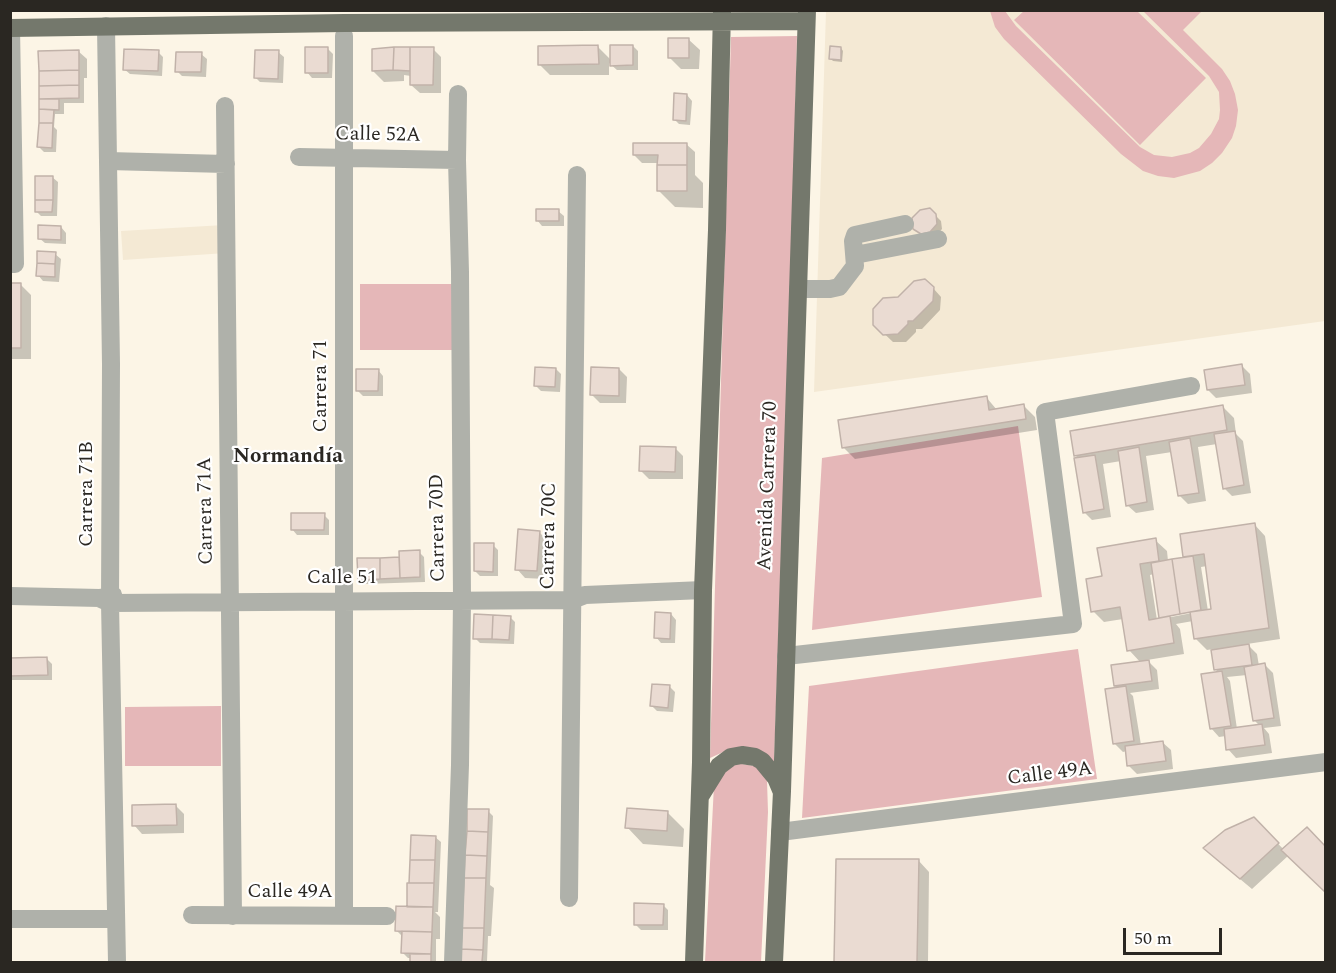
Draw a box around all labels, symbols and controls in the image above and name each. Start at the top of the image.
street label: Calle 52A [335,123,421,149]
street label: Carrera 71 [310,340,334,432]
street label: Avenida Carrera 70 [754,401,784,571]
street label: Carrera 71B [76,441,100,547]
district label: Normandía [233,445,343,471]
street label: Carrera 71A [194,457,220,565]
street label: Carrera 70D [426,474,452,582]
street label: Carrera 70C [537,482,563,590]
street label: Calle 51 [307,567,377,591]
street label: Calle 49A [1006,758,1094,792]
street label: Calle 49A [247,881,333,905]
scale bar [1126,916,1225,954]
text: 50 m [1134,925,1172,952]

